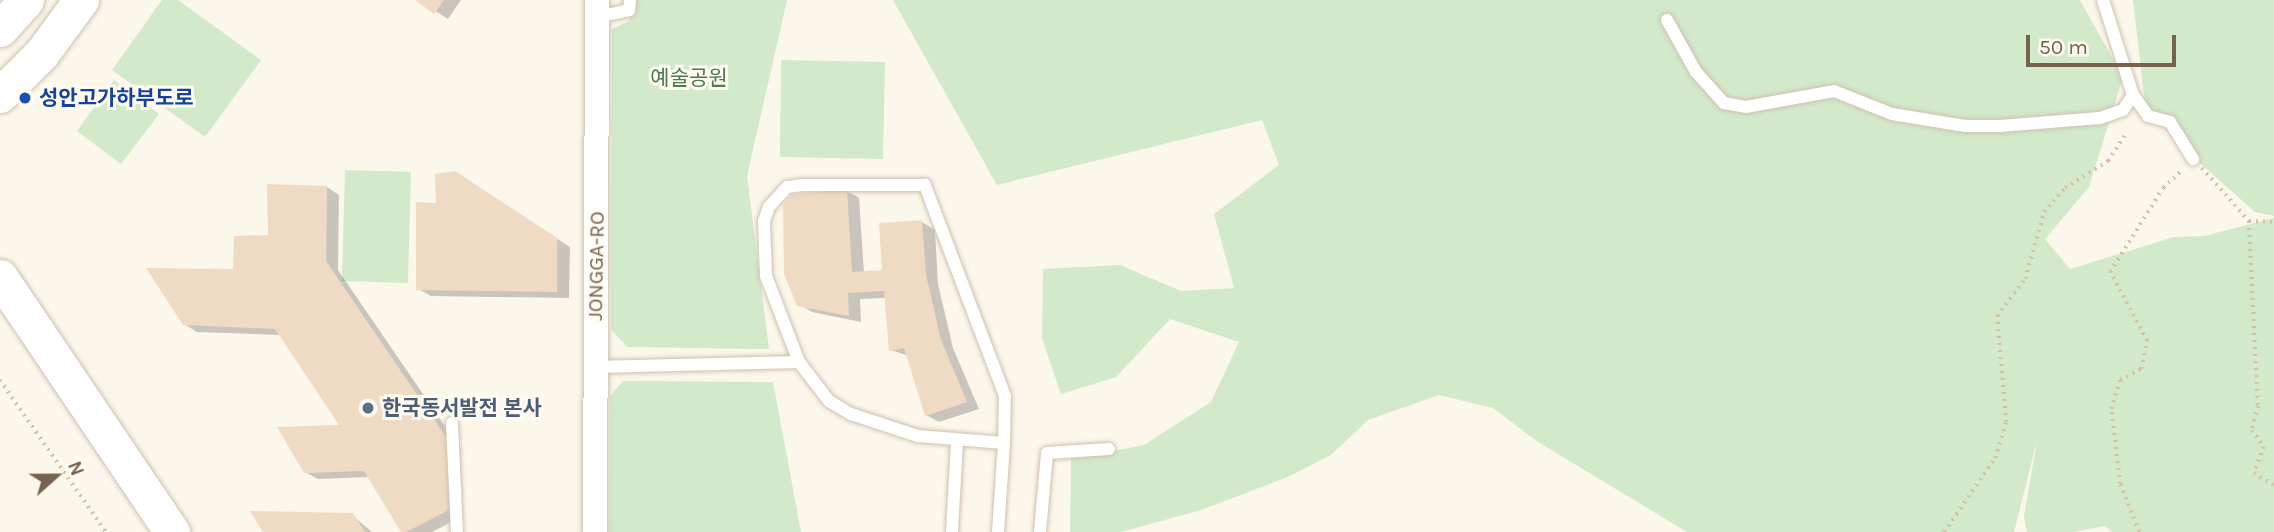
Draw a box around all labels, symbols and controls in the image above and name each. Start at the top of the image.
scale bar [2029,21,2180,65]
text: 50 m [2039,35,2088,59]
park label: 예술공원 [650,65,728,91]
place label: 성안고가하부도로 [39,85,194,111]
marker: 성안고가하부도로 [17,90,33,106]
street label: JONGGA-RO [582,211,610,321]
place label: 한국동서발전 본사 [382,395,542,421]
marker: 한국동서발전 본사 [360,400,376,416]
north arrow [21,441,91,511]
text: N [63,458,88,479]

